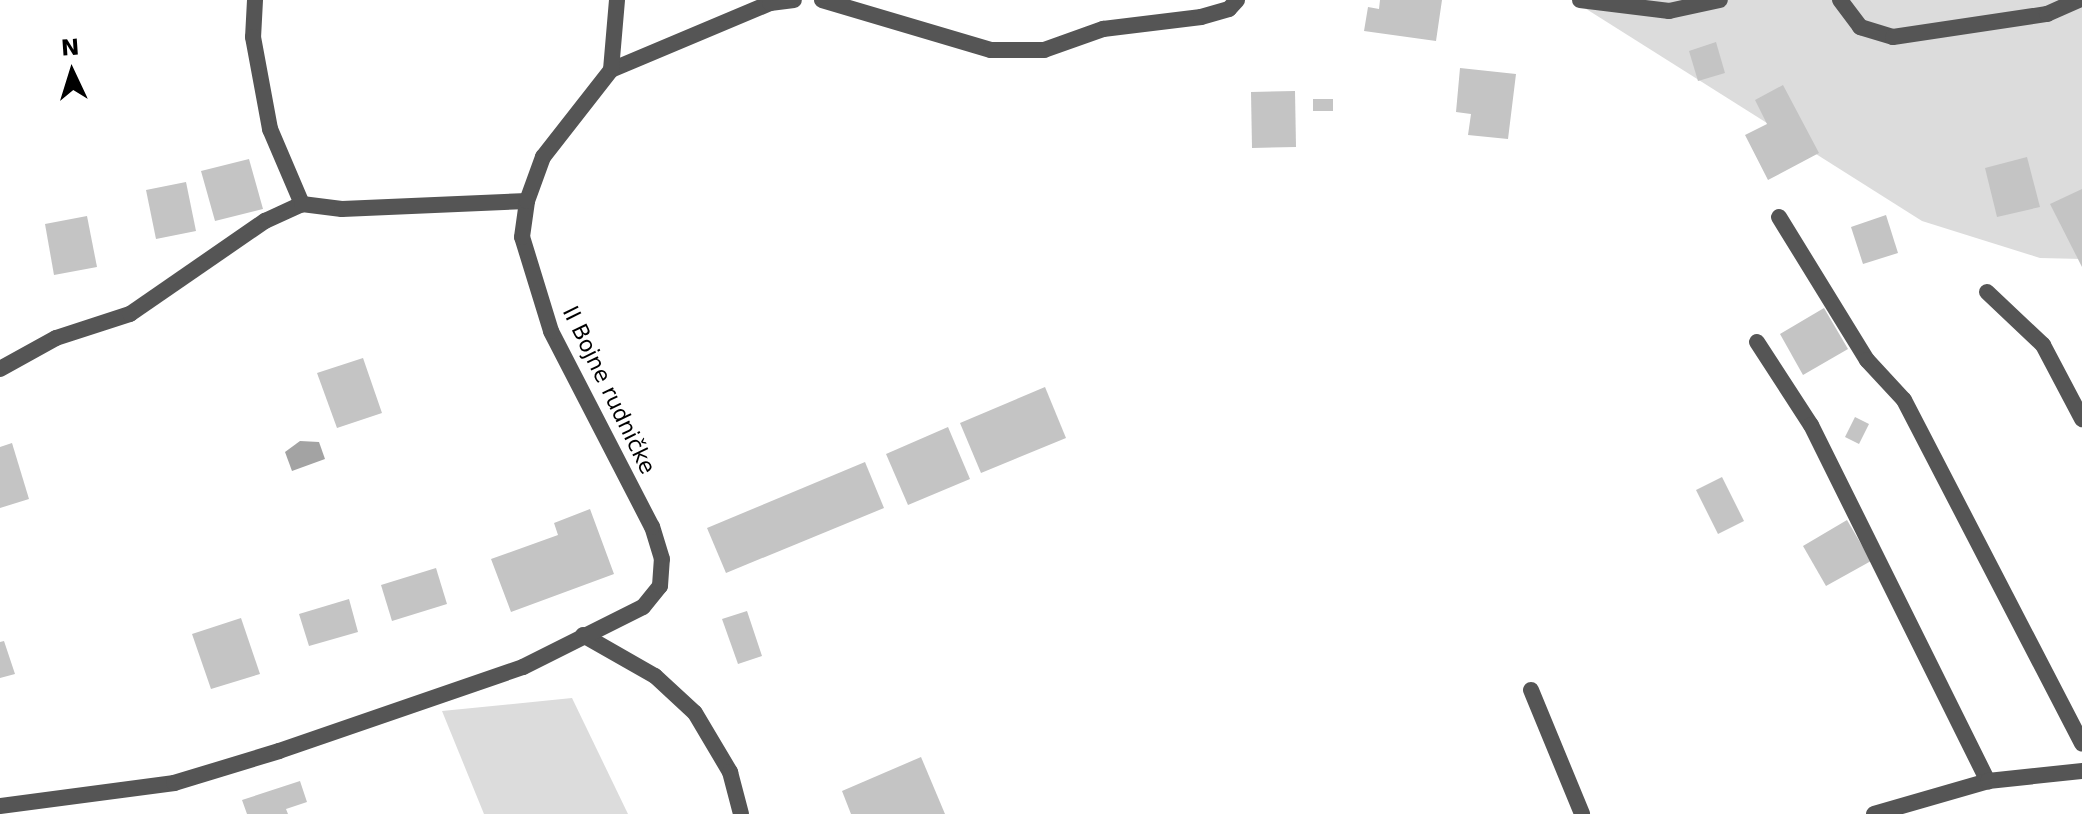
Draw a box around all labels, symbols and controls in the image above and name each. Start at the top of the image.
north arrow [32,32,112,112]
text: N [60,34,80,61]
street label: II Bojne rudničke [557,302,661,478]

